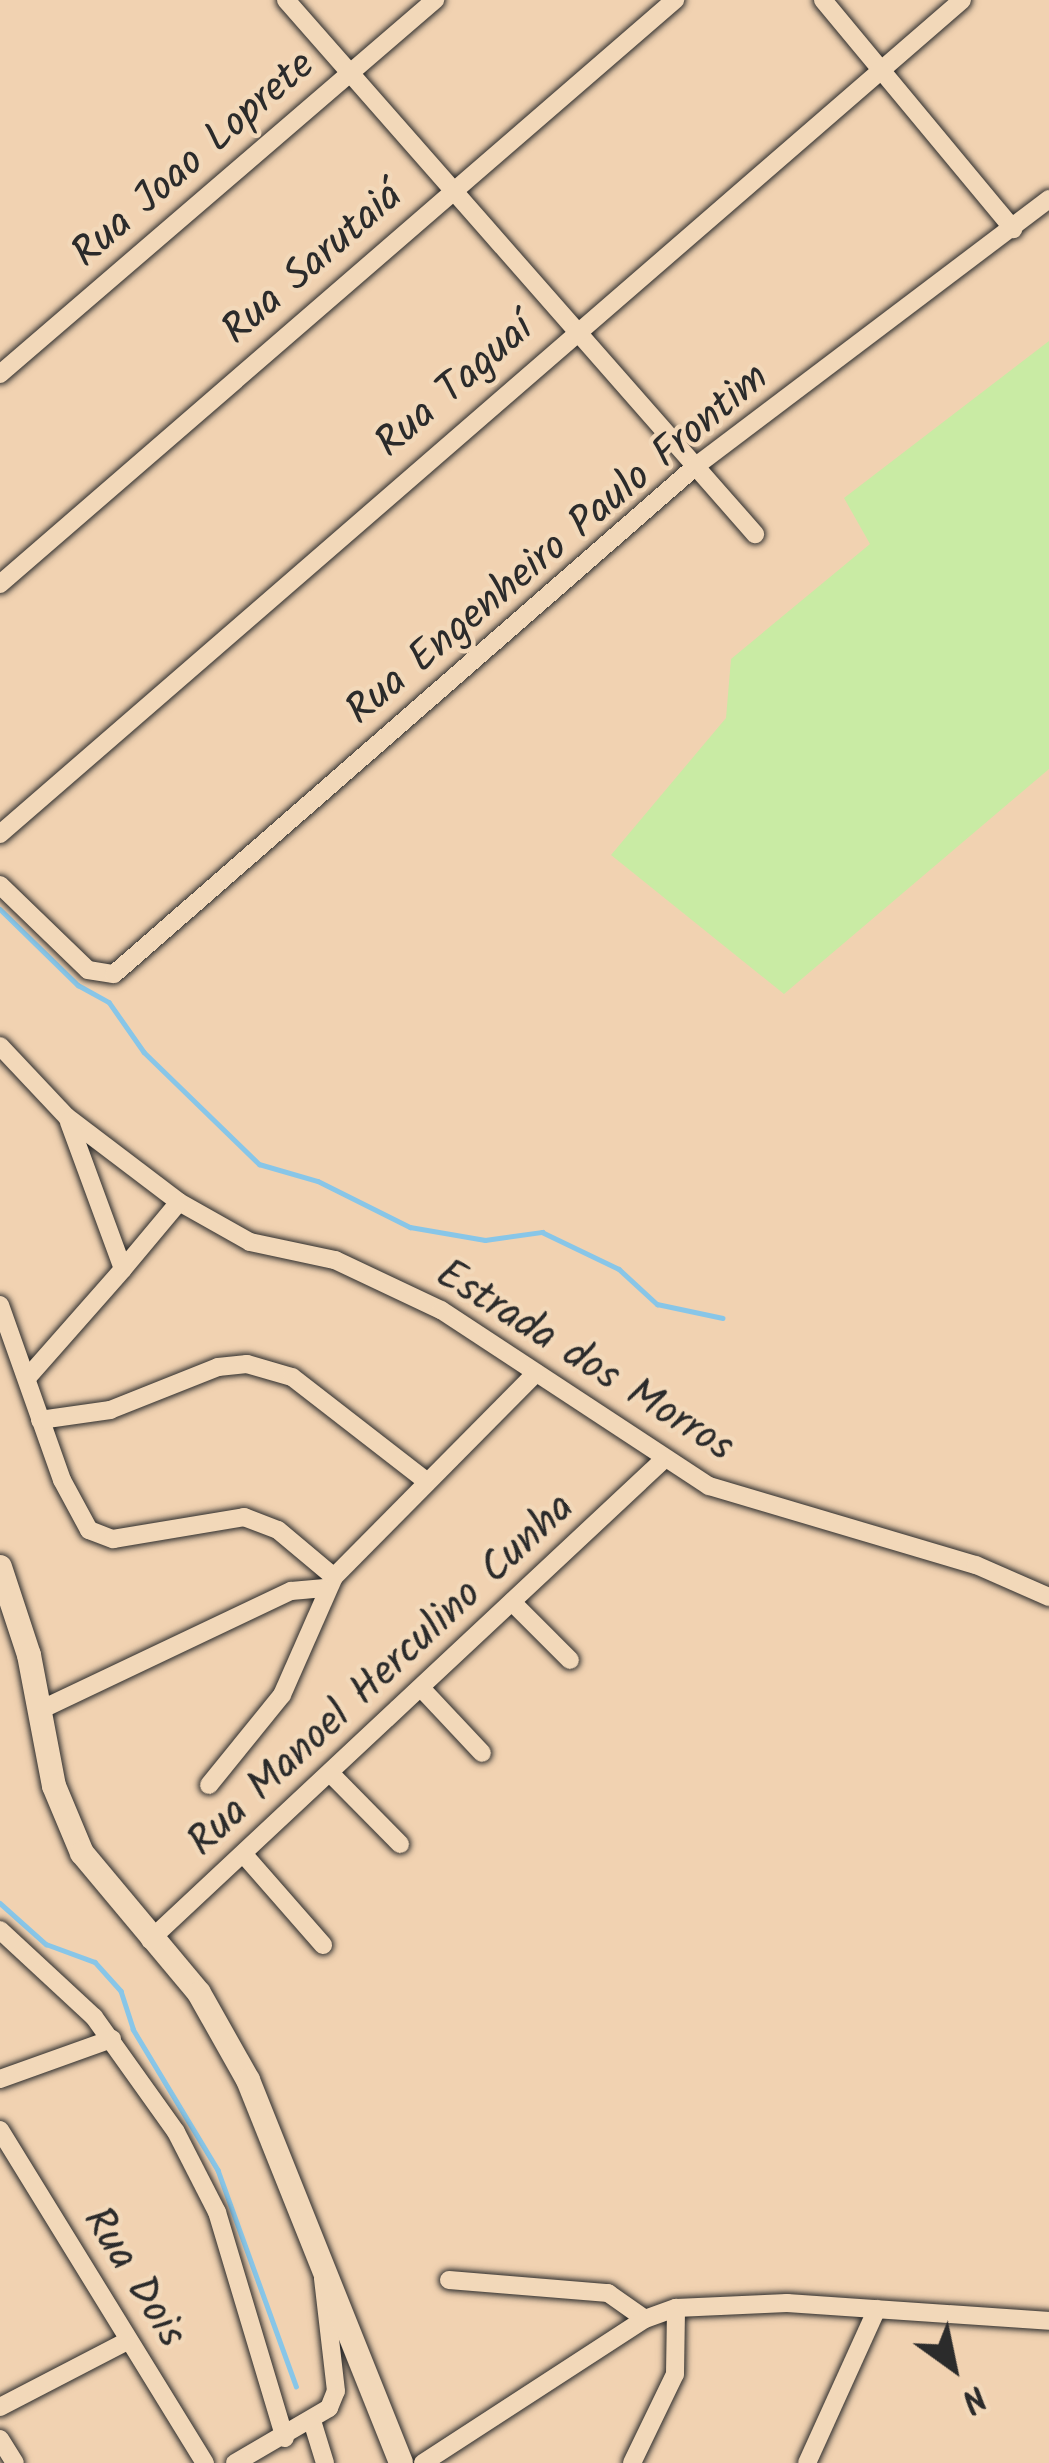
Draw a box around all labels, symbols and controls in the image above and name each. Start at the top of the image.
street label: Rua Joao Loprete [62,41,326,279]
street label: Rua Sarutaiá [212,172,414,356]
street label: Rua Taguaí [366,305,544,469]
street label: Rua Engenheiro Paulo Frontim [336,353,780,737]
street label: Estrada dos Morros [426,1250,742,1474]
street label: Rua Manoel Herculino Cunha [178,1484,586,1868]
street label: Rua Dois [70,2199,196,2357]
north arrow [893,2307,1013,2427]
text: N [950,2370,996,2426]

